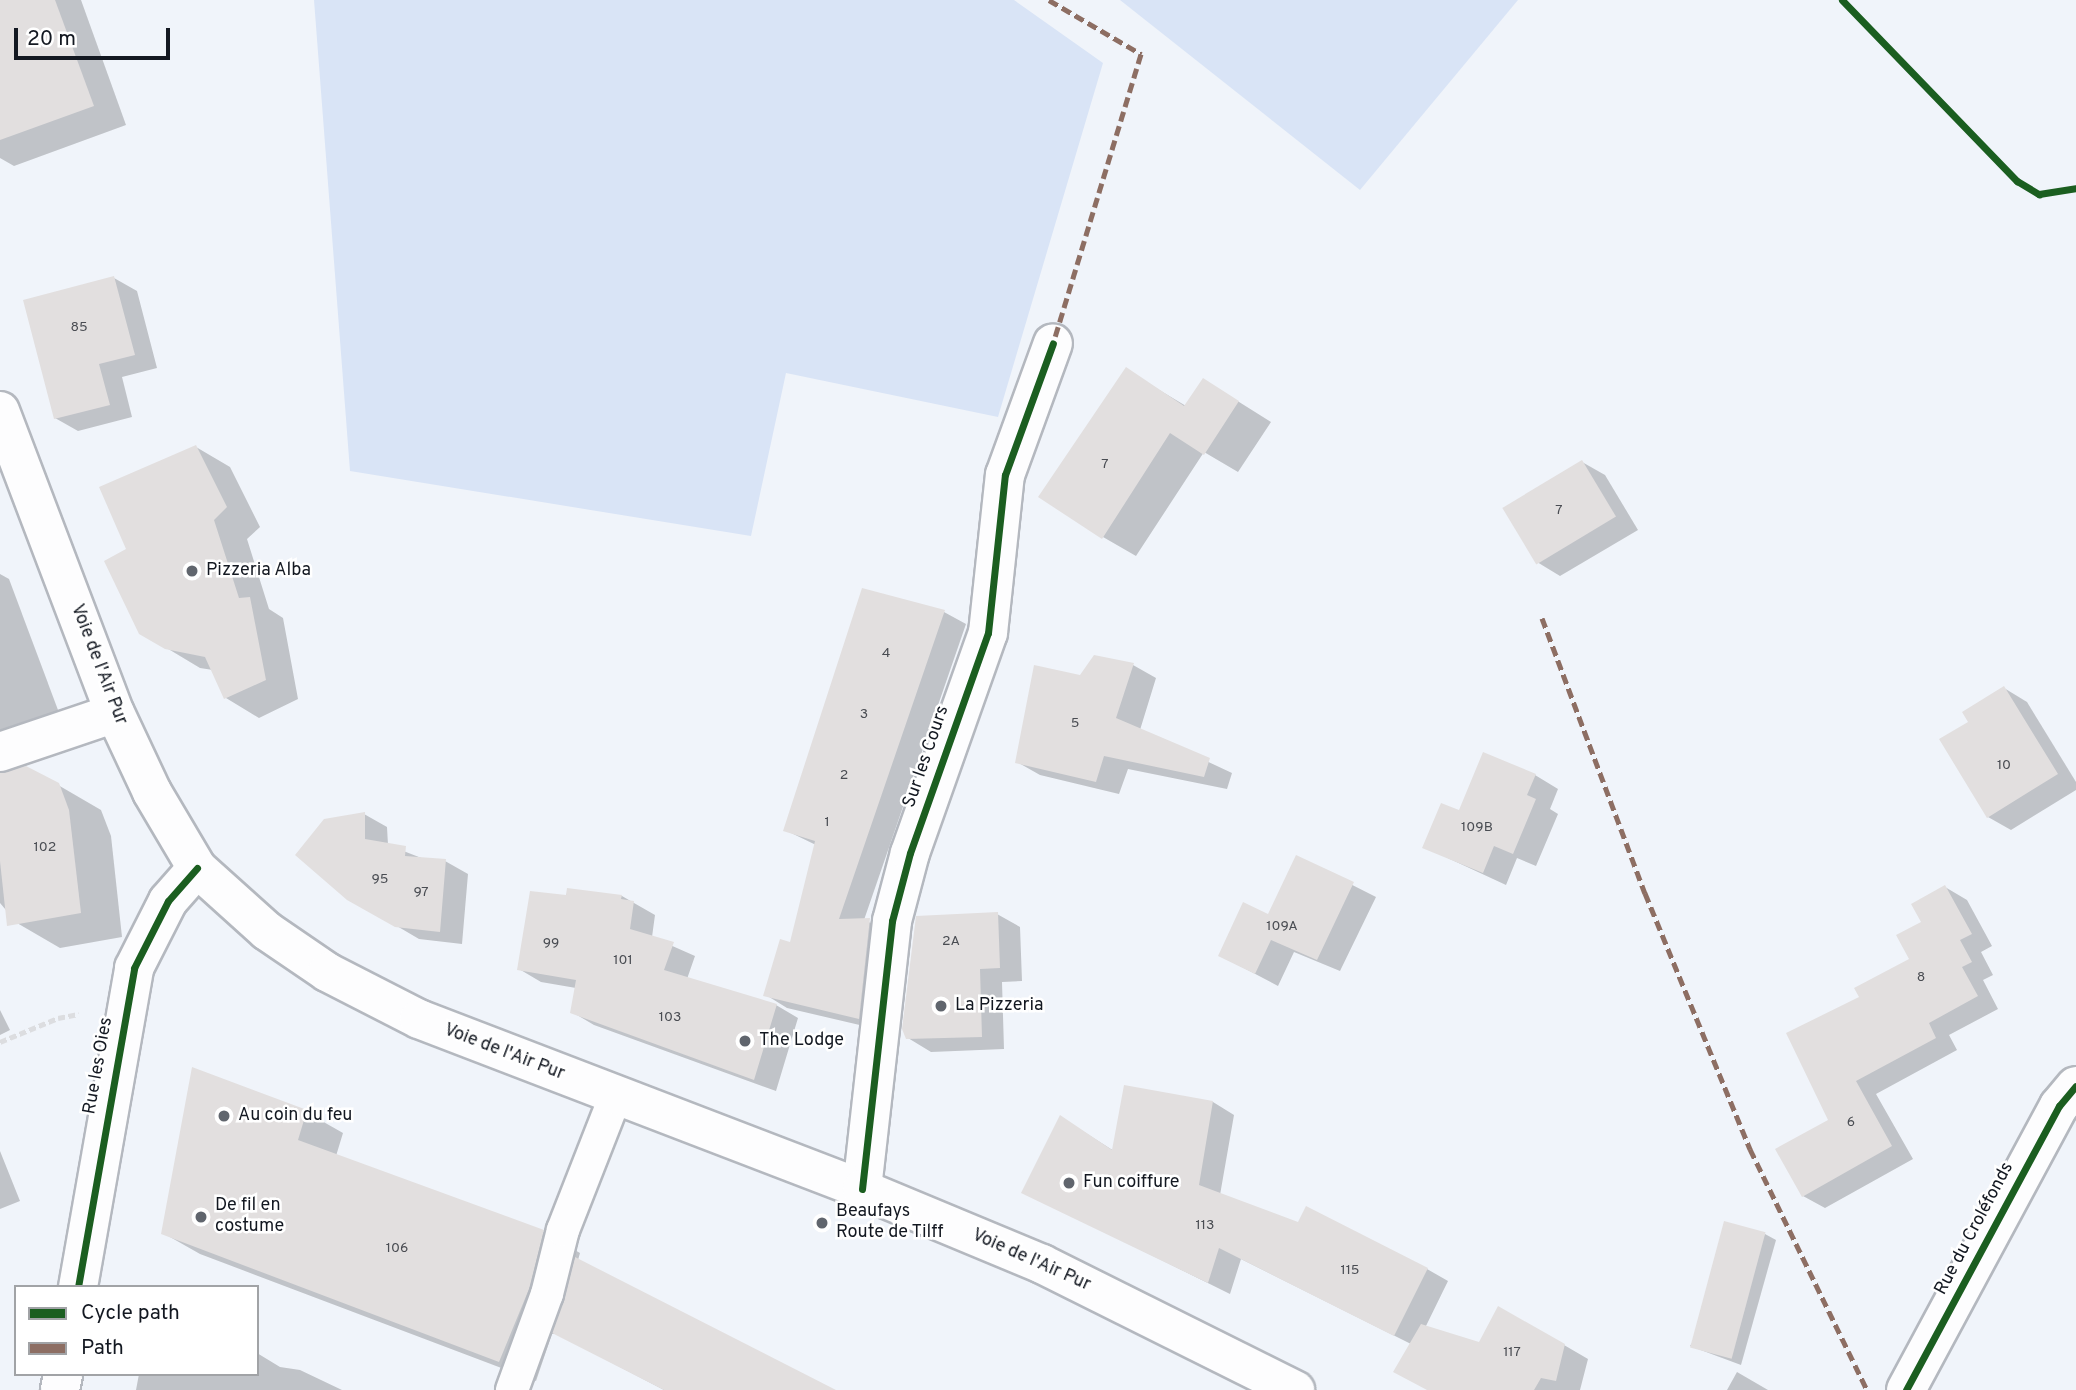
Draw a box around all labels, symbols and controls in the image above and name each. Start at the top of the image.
scale bar [18,14,173,58]
text: 20 m [27,26,76,53]
house number: 85 [70,320,88,336]
house number: 7 [1101,457,1109,473]
house number: 7 [1555,503,1563,519]
place label: Pizzeria Alba [206,560,312,582]
marker: Pizzeria Alba [184,563,200,579]
street label: Voie de l'Air Pur [65,602,131,728]
house number: 4 [882,646,890,662]
street label: Sur les Cours [899,703,955,811]
house number: 3 [860,707,868,723]
house number: 5 [1071,716,1079,732]
house number: 10 [1997,758,2011,774]
house number: 2 [840,768,848,784]
house number: 1 [824,815,830,831]
house number: 109B [1461,820,1493,836]
house number: 102 [34,840,56,856]
house number: 95 [371,872,389,888]
house number: 97 [413,885,429,901]
house number: 109A [1266,919,1298,935]
house number: 2A [942,934,960,950]
house number: 99 [543,936,559,952]
house number: 101 [613,953,633,969]
house number: 8 [1917,970,1925,986]
place label: La Pizzeria [955,995,1043,1017]
marker: La Pizzeria [933,998,949,1014]
house number: 103 [659,1010,681,1026]
street label: Rue les Oies [80,1016,118,1116]
street label: Voie de l'Air Pur [441,1020,567,1086]
place label: The Lodge [759,1030,844,1052]
marker: The Lodge [737,1033,753,1049]
place label: Au coin du feu [238,1105,352,1127]
marker: Au coin du feu [216,1108,232,1124]
house number: 6 [1847,1115,1855,1131]
street label: Rue du Croléfonds [1931,1159,2019,1299]
place label: Fun coiffure [1083,1172,1179,1194]
marker: Fun coiffure [1061,1175,1077,1191]
place label: De fil en costume [215,1196,284,1238]
place label: Beaufays Route de Tilff [836,1202,944,1244]
marker: De fil en costume [193,1209,209,1225]
marker: Beaufays Route de Tilff [814,1215,830,1231]
house number: 113 [1196,1218,1214,1234]
street label: Voie de l'Air Pur [968,1225,1094,1297]
house number: 106 [386,1241,408,1257]
house number: 115 [1340,1263,1360,1279]
legend [14,1285,259,1376]
text: Cycle path [81,1300,180,1327]
text: Path [81,1335,124,1362]
house number: 117 [1503,1345,1521,1361]

